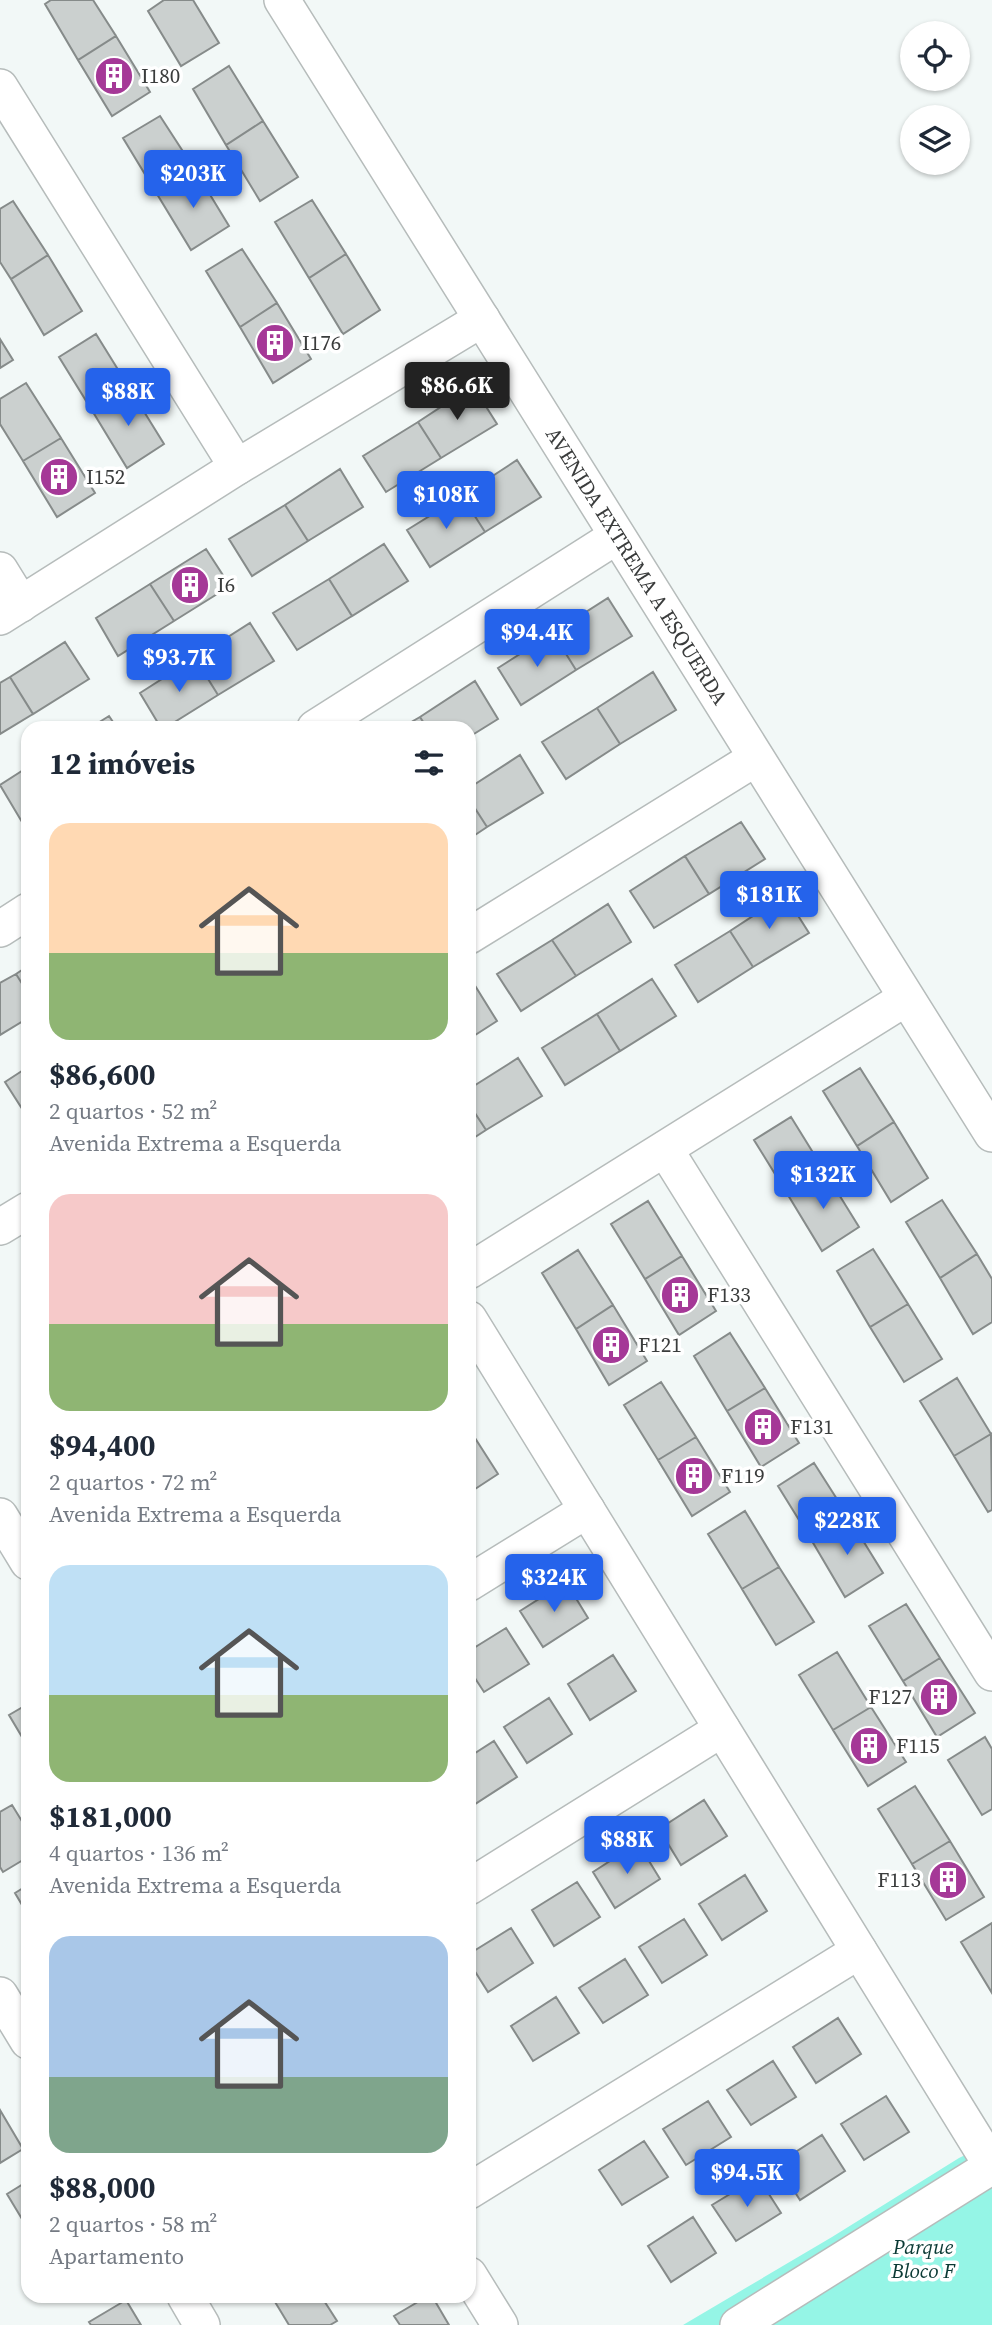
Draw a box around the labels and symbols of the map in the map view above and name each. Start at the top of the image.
building icon: I180 [93,55,135,97]
place label: I180 [141,61,180,90]
pin: $203K [144,150,242,210]
building icon: I176 [254,322,296,364]
place label: I176 [302,328,341,357]
pin: $86.6K [400,362,514,422]
pin: $88K [87,368,169,428]
street label: AVENIDA EXTREMA A ESQUERDA [539,422,735,710]
building icon: I152 [38,456,80,498]
place label: I152 [86,462,125,491]
pin: $108K [397,472,495,531]
building icon: I6 [169,564,211,606]
place label: I6 [217,570,235,599]
pin: $94.4K [480,610,594,669]
pin: $93.7K [122,634,236,694]
pin: $181K [720,872,818,931]
pin: $132K [774,1152,872,1211]
building icon: F133 [659,1274,701,1316]
place label: F133 [707,1280,751,1309]
building icon: F121 [590,1324,632,1366]
place label: F121 [638,1330,682,1359]
building icon: F131 [742,1406,784,1448]
place label: F131 [790,1412,834,1441]
building icon: F119 [673,1455,715,1497]
place label: F119 [721,1461,765,1490]
pin: $228K [798,1498,896,1557]
pin: $324K [505,1554,603,1614]
building icon: F127 [918,1676,960,1718]
place label: F127 [868,1682,912,1711]
building icon: F115 [848,1725,890,1767]
place label: F115 [896,1731,940,1760]
pin: $88K [586,1816,668,1876]
building icon: F113 [927,1859,969,1901]
place label: F113 [877,1865,921,1894]
pin: $94.5K [690,2150,804,2209]
park label: Parque Bloco F [890,2232,956,2285]

